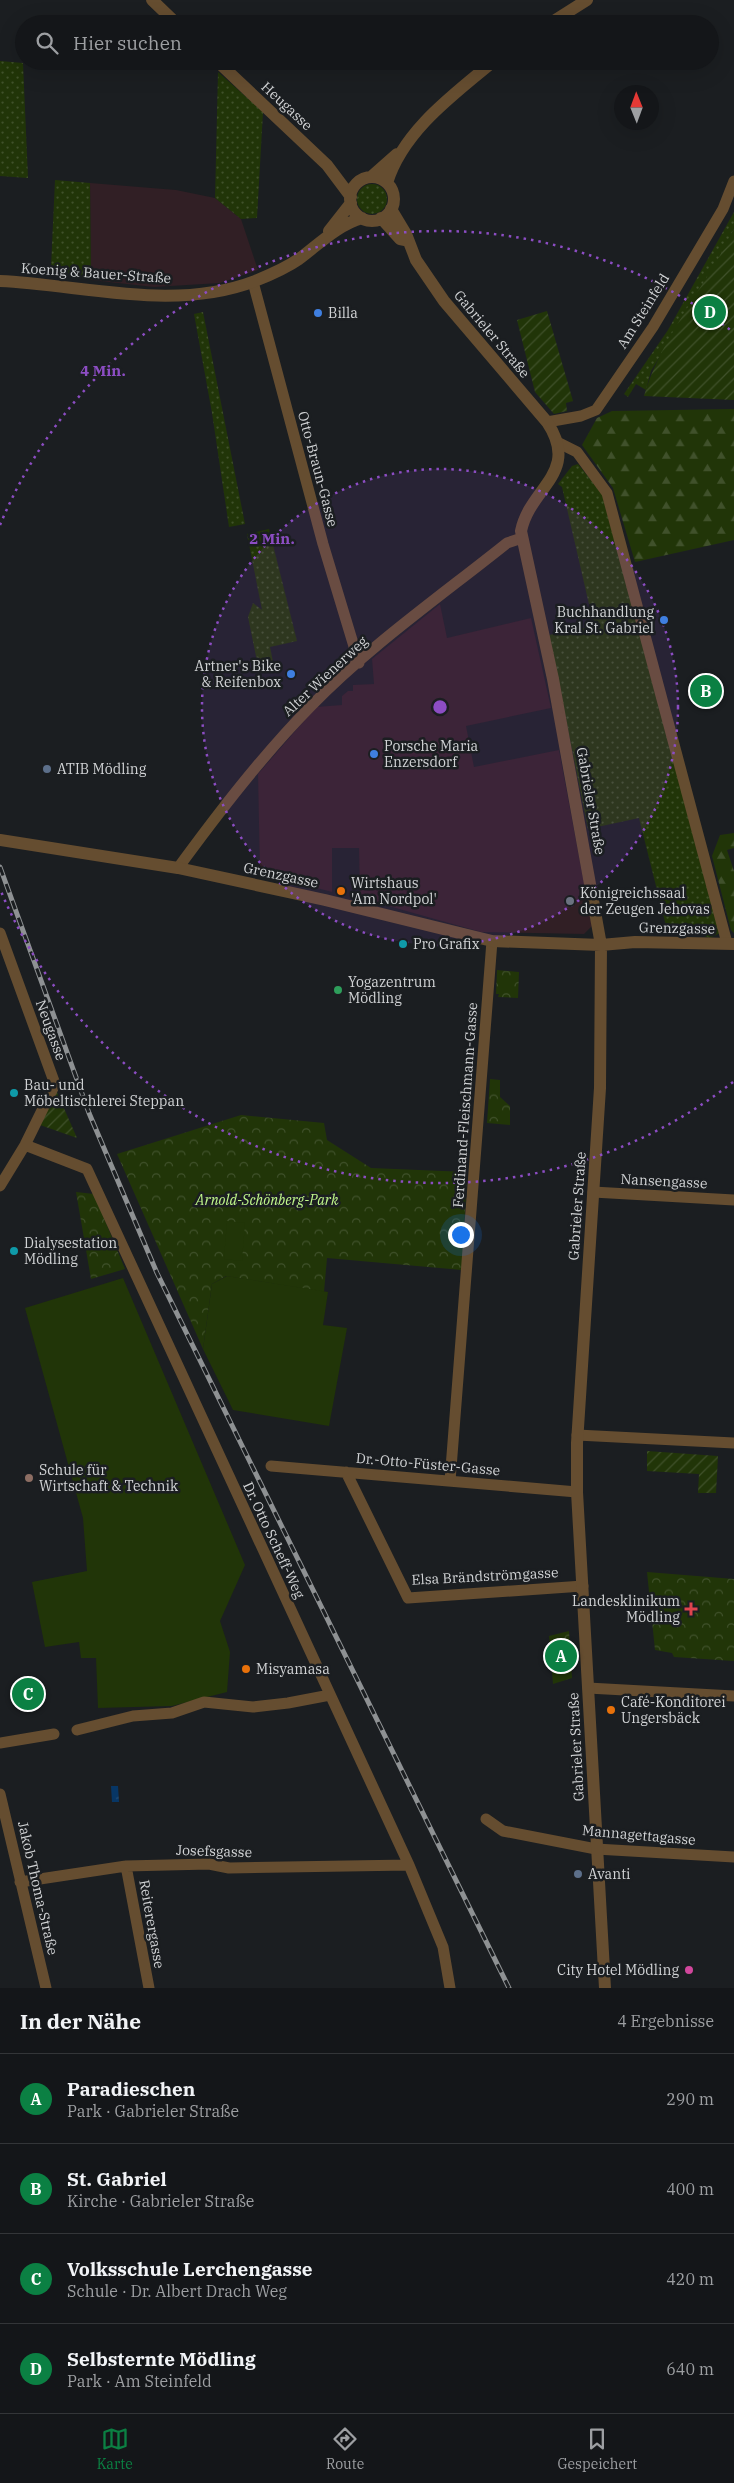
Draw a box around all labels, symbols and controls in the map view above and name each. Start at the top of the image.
search box [15,15,719,70]
icon: search [33,29,61,57]
text: Hier suchen [73,31,182,55]
street label: Heugasse [258,78,316,134]
north arrow [614,85,659,130]
street label: Koenig & Bauer-Straße [20,259,172,287]
street label: Am Steinfeld [613,270,673,352]
street label: Gabrieler Straße [450,287,534,381]
pin: D [694,293,726,331]
place label: Billa [328,304,358,322]
marker: Billa [312,307,324,319]
text: 4 Min. [80,361,126,380]
street label: Otto-Braun-Gasse [294,409,342,529]
text: 2 Min. [249,529,295,548]
place label: Buchhandlung Kral St. Gabriel [554,603,654,637]
marker: Buchhandlung Kral St. Gabriel [658,614,670,626]
street label: Alter Wienerweg [279,632,372,720]
place label: Artner's Bike & Reifenbox [195,657,281,691]
marker: Artner's Bike & Reifenbox [285,668,297,680]
pin: B [690,672,722,710]
centre of rings [431,698,449,716]
place label: Porsche Maria Enzersdorf [384,737,479,771]
street label: Gabrieler Straße [573,746,609,856]
marker: Porsche Maria Enzersdorf [368,748,380,760]
place label: ATIB Mödling [57,760,147,778]
marker: ATIB Mödling [41,763,53,775]
street label: Grenzgasse [242,858,320,892]
place label: Wirtshaus 'Am Nordpol' [351,874,437,908]
place label: Königreichssaal der Zeugen Jehovas [580,884,710,918]
marker: Wirtshaus 'Am Nordpol' [335,885,347,897]
marker: Königreichssaal der Zeugen Jehovas [564,895,576,907]
street label: Grenzgasse [639,918,715,938]
place label: Pro Grafix [413,935,480,953]
marker: Pro Grafix [397,938,409,950]
place label: Yogazentrum Mödling [348,973,436,1007]
marker: Yogazentrum Mödling [332,984,344,996]
street label: Neugasse [32,997,70,1063]
street label: Ferdinand-Fleischmann-Gasse [449,1002,481,1208]
place label: Bau- und Möbeltischlerei Steppan [24,1076,184,1110]
marker: Bau- und Möbeltischlerei Steppan [8,1087,20,1099]
street label: Gabrieler Straße [564,1151,590,1261]
street label: Nansengasse [620,1170,708,1192]
park label: Arnold-Schönberg-Park [195,1191,339,1209]
your location [448,1222,474,1248]
place label: Dialysestation Mödling [24,1234,117,1268]
marker: Dialysestation Mödling [8,1245,20,1257]
street label: Dr.-Otto-Füster-Gasse [355,1449,501,1479]
place label: Schule für Wirtschaft & Technik [39,1461,179,1495]
marker: Schule für Wirtschaft & Technik [23,1472,35,1484]
street label: Dr. Otto Scheff-Weg [239,1479,309,1602]
street label: Elsa Brändströmgasse [411,1563,559,1589]
place label: Landesklinikum Mödling [572,1592,680,1626]
marker: Landesklinikum Mödling [684,1602,698,1616]
pin: A [545,1637,577,1675]
place label: Misyamasa [256,1660,330,1678]
marker: Misyamasa [240,1663,252,1675]
pin: C [12,1675,44,1713]
street label: Gabrieler Straße [564,1692,588,1802]
place label: Café-Konditorei Ungersbäck [621,1693,726,1727]
marker: Café-Konditorei Ungersbäck [605,1704,617,1716]
street label: Jakob Thoma-Straße [14,1819,62,1957]
street label: Mannagettagasse [581,1821,697,1849]
street label: Josefsgasse [176,1841,252,1861]
place label: Avanti [588,1865,631,1883]
marker: Avanti [572,1868,584,1880]
street label: Reiterergasse [135,1878,169,1970]
place label: City Hotel Mödling [557,1961,679,1979]
marker: City Hotel Mödling [683,1964,695,1976]
text: In der Nähe [20,2007,141,2035]
text: 4 Ergebnisse [617,2011,714,2031]
text: Paradieschen [67,2077,195,2101]
text: A [30,2089,42,2109]
text: 290 m [666,2089,714,2109]
text: Park · Gabrieler Straße [67,2101,239,2121]
text: St. Gabriel [67,2167,167,2191]
text: B [30,2179,42,2199]
text: 400 m [666,2179,714,2199]
text: Kirche · Gabrieler Straße [67,2191,254,2211]
text: Volksschule Lerchengasse [67,2257,313,2281]
text: C [31,2269,41,2289]
text: 420 m [666,2269,714,2289]
text: Schule · Dr. Albert Drach Weg [67,2281,287,2301]
text: Selbsternte Mödling [67,2347,256,2371]
text: D [30,2359,42,2379]
text: 640 m [666,2359,714,2379]
text: Park · Am Steinfeld [67,2371,212,2391]
tab: Karte [97,2425,133,2473]
tab: Route [326,2425,364,2473]
tab: Gespeichert [558,2425,637,2473]

